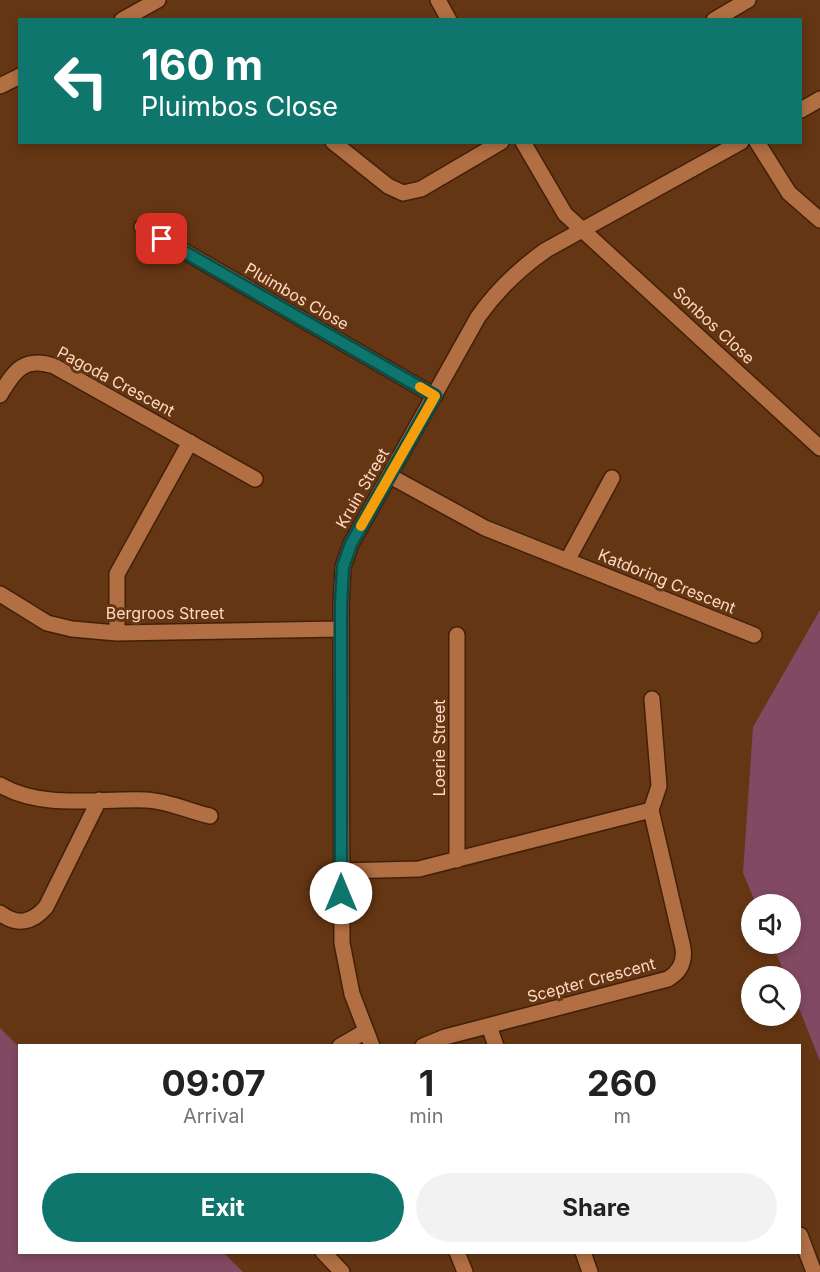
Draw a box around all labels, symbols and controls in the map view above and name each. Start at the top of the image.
text: 160 m [141,39,263,90]
icon: left [42,42,120,120]
text: Pluimbos Close [141,90,338,123]
pin [136,213,187,264]
icon: arrive [145,222,178,255]
street label: Pluimbos Close [241,258,353,334]
street label: Sonbos Close [669,282,759,368]
street label: Pagoda Crescent [54,342,178,420]
street label: Kruin Street [331,444,393,532]
street label: Katdoring Crescent [595,544,739,618]
street label: Bergroos Street [106,603,224,623]
street label: Loerie Street [429,699,449,797]
position arrow [309,861,373,925]
map controls [741,894,801,1026]
button: sound [741,894,801,954]
street label: Scepter Crescent [525,953,657,1007]
button: search [741,966,801,1026]
text: 09:07 [162,1061,266,1105]
text: 1 [419,1061,434,1105]
text: 260 [587,1061,657,1105]
text: Arrival [183,1104,244,1128]
text: min [409,1104,444,1128]
text: m [613,1104,631,1128]
button: Exit [42,1173,404,1242]
button: Share [416,1173,777,1242]

